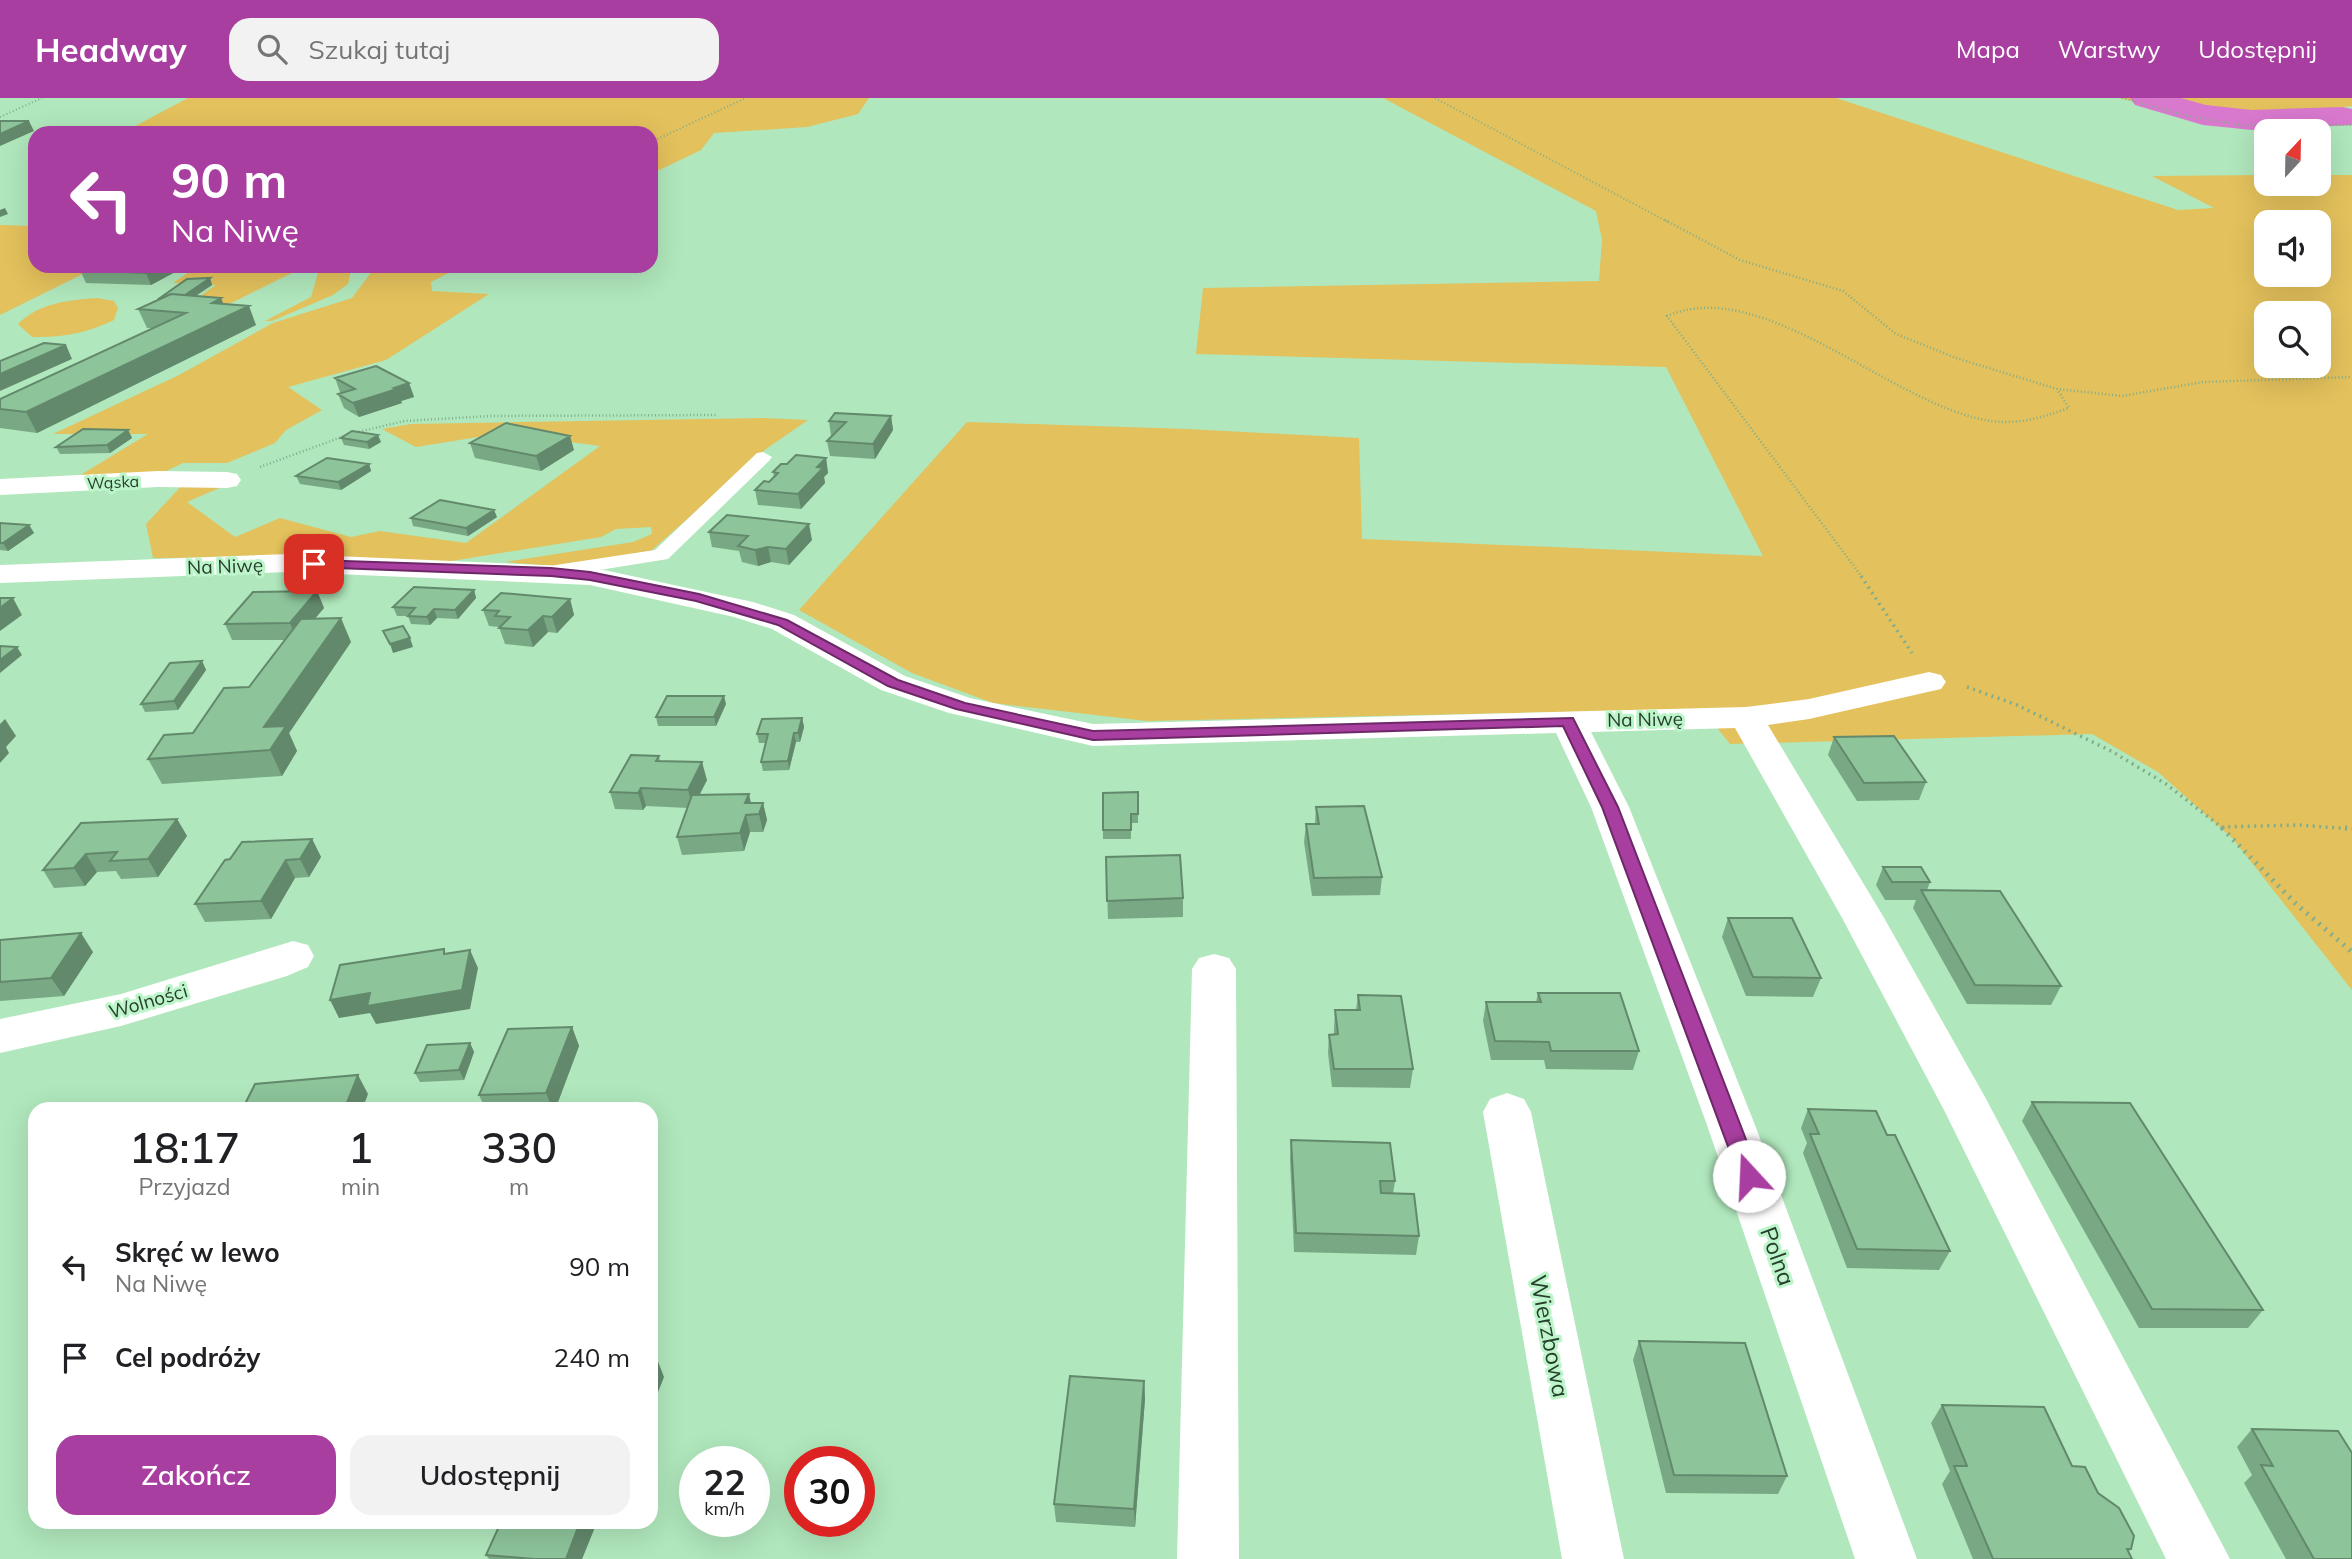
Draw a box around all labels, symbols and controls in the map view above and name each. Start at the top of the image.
search box [229,18,719,81]
text: Headway [35,29,187,70]
icon: search [253,30,291,68]
text: Szukaj tutaj [309,33,450,66]
text: Mapa [1956,34,2020,64]
text: Warstwy [2058,34,2160,64]
text: Udostępnij [2198,34,2317,64]
north arrow [2254,119,2331,196]
map controls [2254,119,2331,378]
text: 90 m [171,149,287,210]
icon: left [56,154,147,245]
text: Na Niwę [171,210,299,250]
button: sound [2254,210,2331,287]
button: search [2254,301,2331,378]
street label: Wąska [86,471,140,493]
pin [284,534,344,594]
icon: arrive [295,545,333,583]
street label: Na Niwę [187,553,263,579]
street label: Na Niwę [1607,706,1683,732]
street label: Wolności [106,978,190,1024]
text: 18:17 [129,1121,240,1174]
text: 1 [348,1121,373,1174]
text: 330 [481,1121,557,1174]
position arrow [1712,1139,1786,1213]
text: Przyjazd [139,1172,230,1201]
text: min [341,1172,380,1201]
text: m [509,1172,529,1201]
street label: Polna [1754,1223,1802,1289]
text: Skręć w lewo [115,1236,280,1269]
icon: left [56,1248,94,1286]
text: 90 m [569,1250,630,1283]
text: Na Niwę [115,1269,207,1298]
street label: Wierzbowa [1524,1272,1576,1400]
icon: arrive [56,1339,94,1377]
text: Cel podróży [115,1341,260,1374]
text: 240 m [554,1341,630,1374]
button: Zakończ [56,1435,336,1515]
button: Udostępnij [350,1435,630,1515]
speed limit sign: 30 [784,1446,875,1537]
text: 22 [703,1460,746,1504]
text: km/h [704,1497,745,1520]

